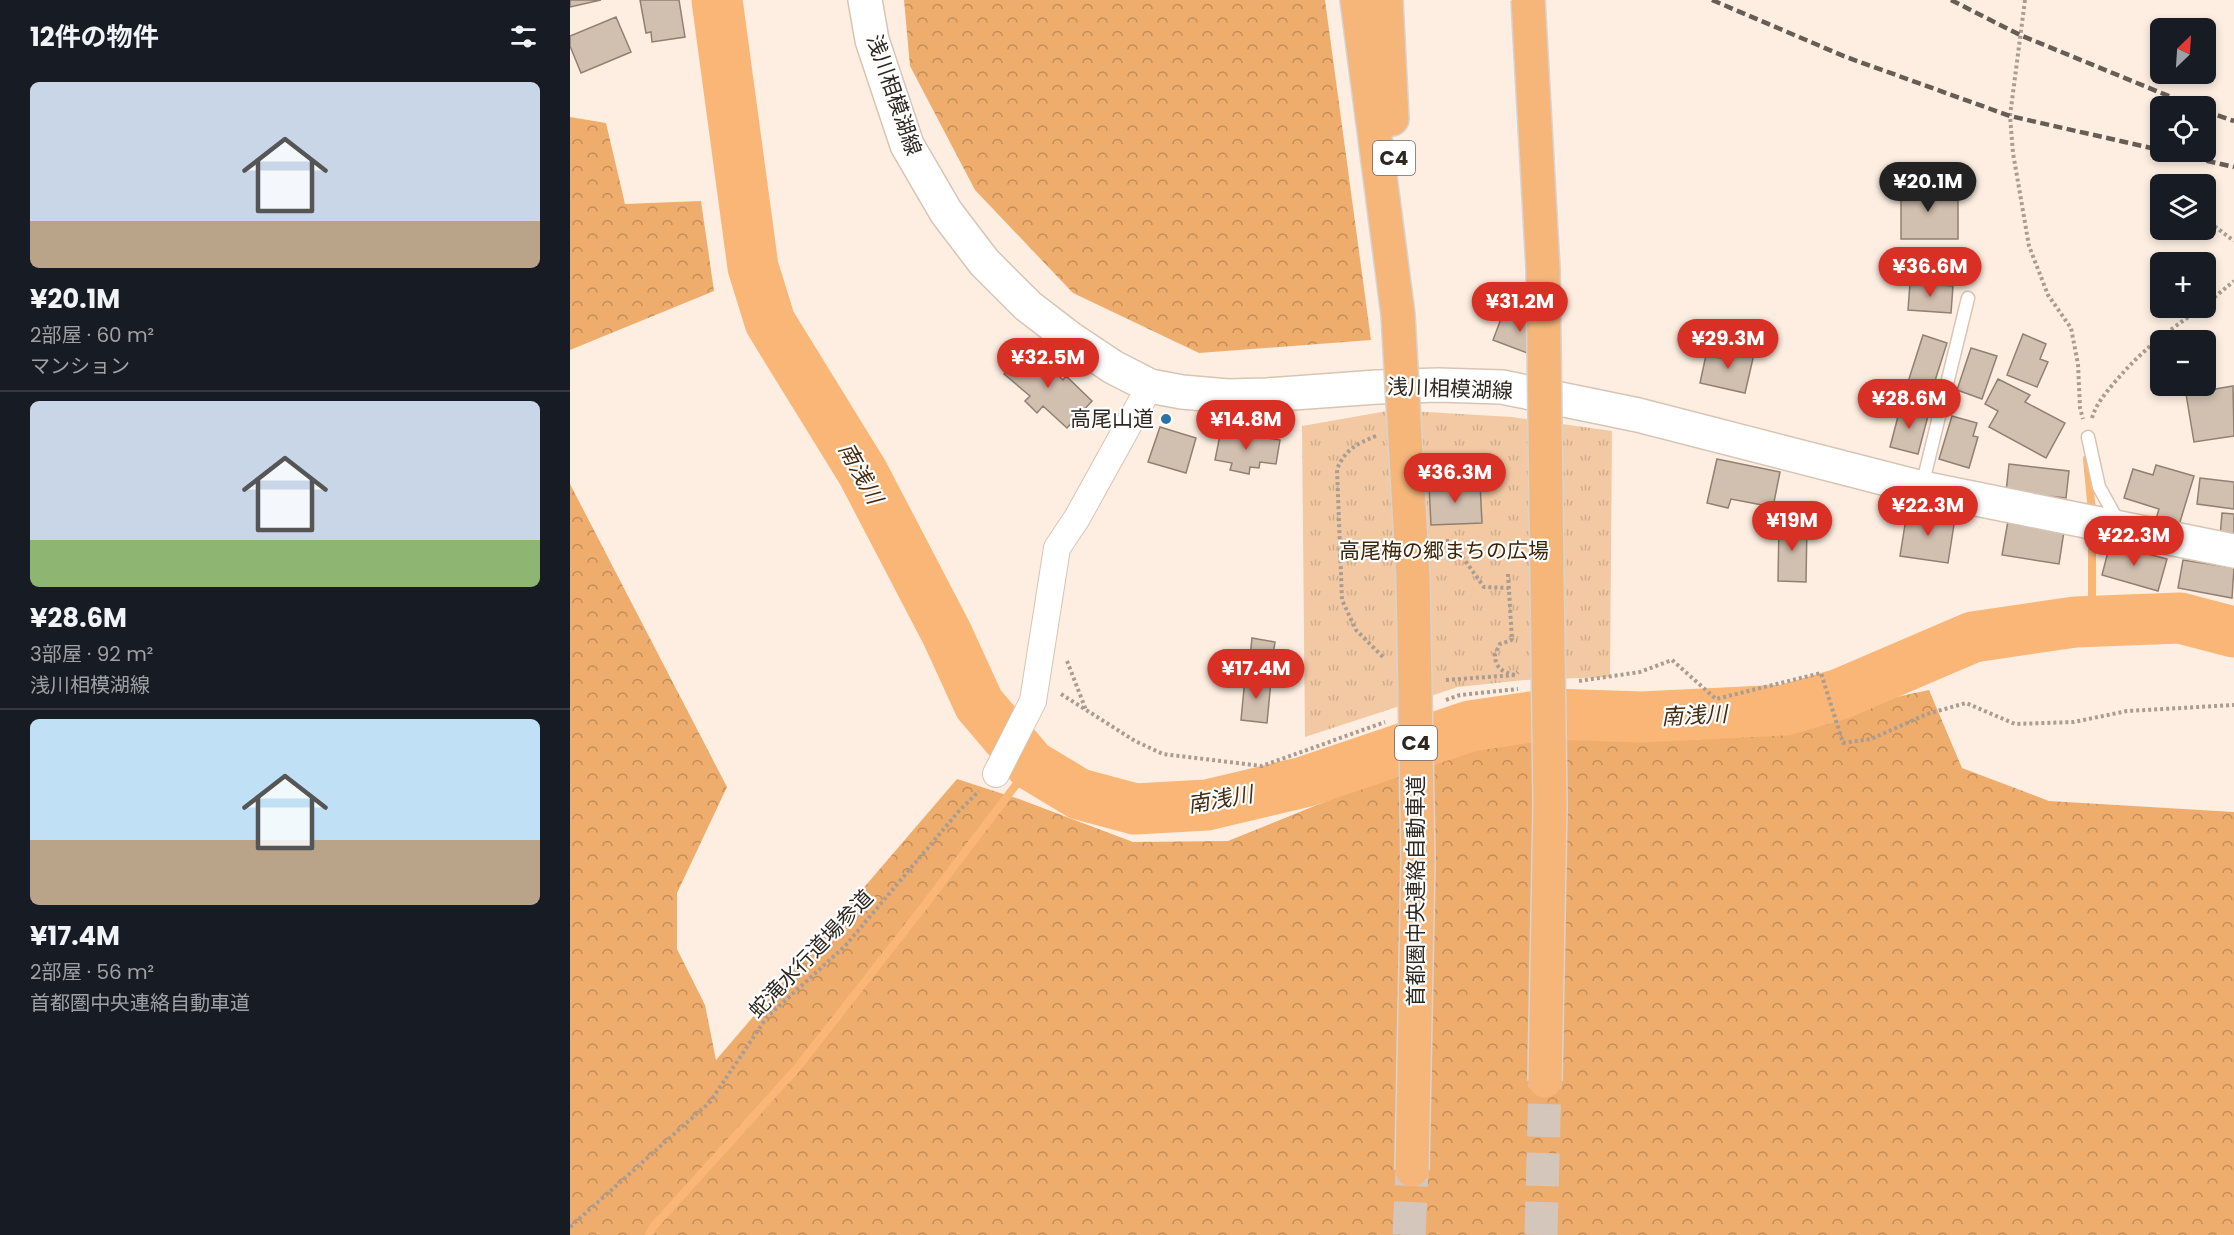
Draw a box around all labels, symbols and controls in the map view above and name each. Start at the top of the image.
north arrow [2150,18,2216,84]
map controls [2150,18,2216,396]
text: 12件の物件 [30,19,159,55]
icon: filters [507,20,540,53]
street label: 浅川相模湖線 [860,31,929,159]
button: locate [2150,96,2216,162]
icon: home [231,121,339,229]
road number: C4 [1373,141,1415,175]
pin: ¥20.1M [1879,162,1977,213]
text: ¥20.1M [1893,167,1963,195]
button: layers [2150,174,2216,240]
pin: ¥36.6M [1881,247,1979,298]
text: ¥36.6M [1893,252,1968,280]
button: + [2150,252,2216,318]
text: ¥20.1M [30,281,120,317]
pin: ¥31.2M [1471,282,1569,333]
text: ¥31.2M [1486,287,1554,315]
pin: ¥29.3M [1679,319,1777,370]
text: 2部屋 · 60 m² [30,321,154,349]
text: ¥29.3M [1691,324,1765,352]
button: − [2150,330,2216,396]
pin: ¥32.5M [999,338,1097,389]
text: ¥32.5M [1011,343,1085,371]
text: マンション [30,352,130,380]
street label: 浅川相模湖線 [1387,372,1513,405]
pin: ¥28.6M [1860,379,1958,430]
text: ¥28.6M [1872,384,1946,412]
pin: ¥14.8M [1197,400,1295,451]
place label: 高尾山道 [1070,404,1154,433]
text: ¥14.8M [1210,405,1282,433]
marker: 高尾山道 [1159,412,1173,426]
water label: 南浅川 [831,437,891,511]
icon: home [231,440,339,548]
pin: ¥36.3M [1406,453,1504,504]
text: ¥36.3M [1418,458,1492,486]
pin: ¥22.3M [1879,486,1977,537]
text: ¥22.3M [1892,491,1964,519]
pin: ¥19M [1756,501,1828,552]
text: ¥19M [1766,506,1818,534]
pin: ¥22.3M [2085,516,2183,567]
text: ¥22.3M [2098,521,2170,549]
park label: 高尾梅の郷まちの広場 [1339,536,1549,565]
text: ¥28.6M [30,600,127,636]
text: 3部屋 · 92 m² [30,640,153,668]
pin: ¥17.4M [1207,649,1305,700]
text: ¥17.4M [1221,654,1291,682]
text: 浅川相模湖線 [30,671,150,699]
water label: 南浅川 [1660,698,1730,733]
road number: C4 [1395,726,1437,760]
icon: home [231,758,339,866]
street label: 首都圏中央連絡自動車道 [1401,776,1430,1007]
water label: 南浅川 [1185,778,1257,820]
street label: 蛇滝水行道場参道 [742,883,879,1024]
text: ¥17.4M [30,918,120,954]
text: 2部屋 · 56 m² [30,958,154,986]
text: 首都圏中央連絡自動車道 [30,989,250,1017]

